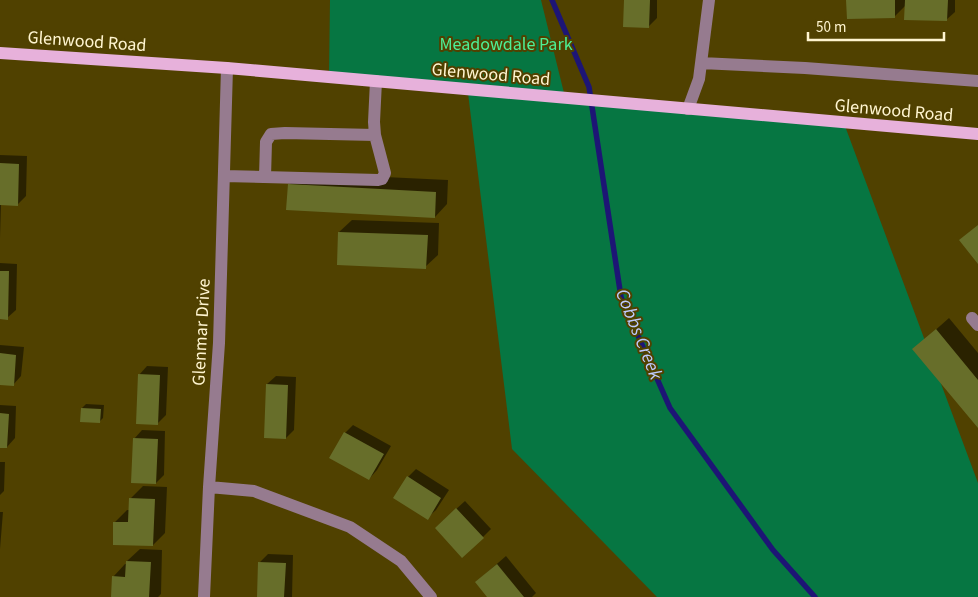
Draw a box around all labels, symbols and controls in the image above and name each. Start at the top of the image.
scale bar [808,10,944,42]
text: 50 m [816,17,846,38]
street label: Glenwood Road [27,25,147,58]
park label: Meadowdale Park [439,32,573,57]
street label: Glenwood Road [431,57,551,92]
street label: Glenwood Road [834,93,954,128]
street label: Glenmar Drive [186,278,217,386]
water label: Cobbs Creek [608,285,669,385]

